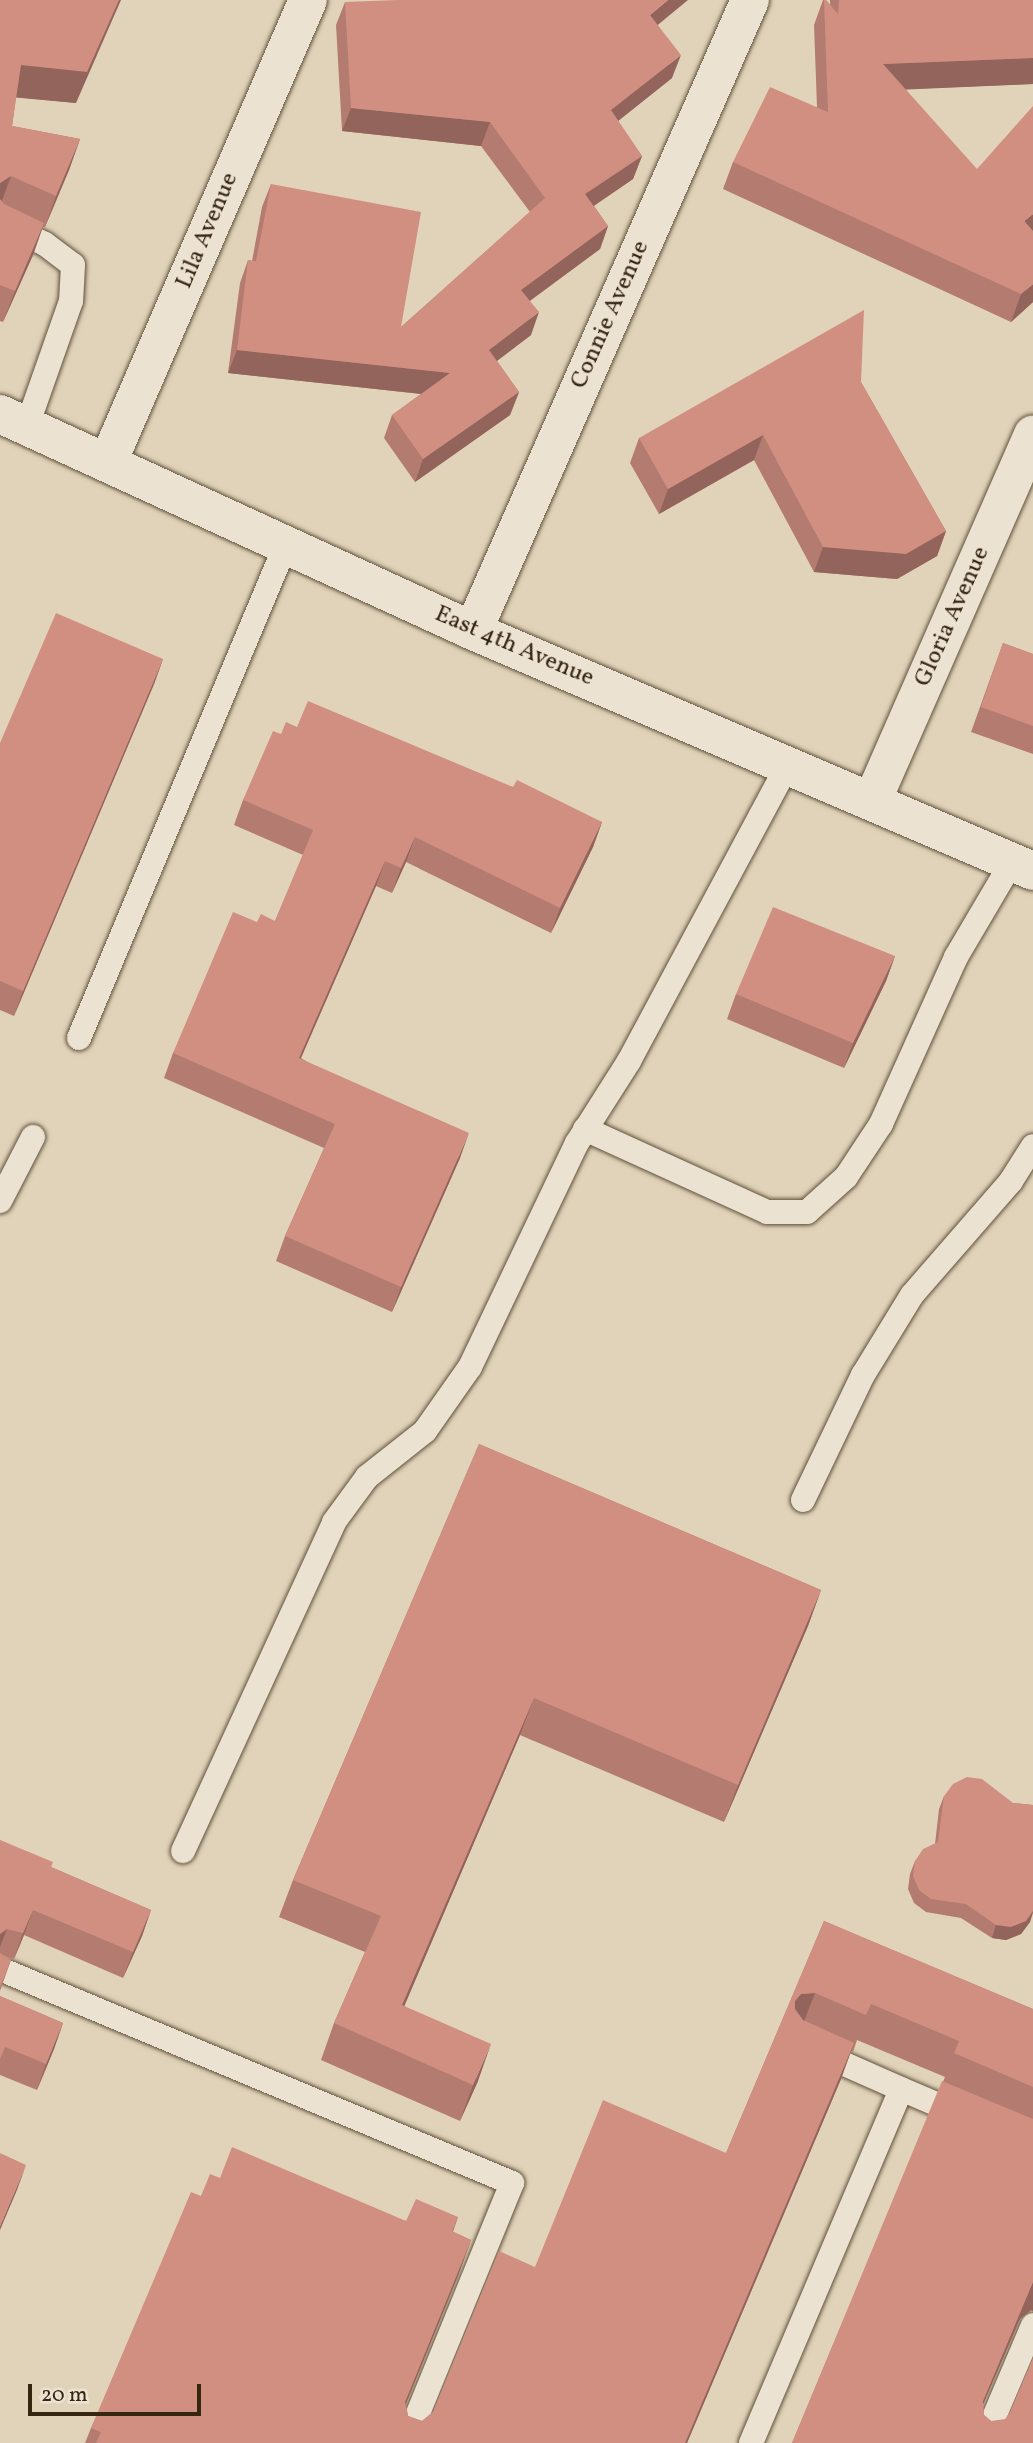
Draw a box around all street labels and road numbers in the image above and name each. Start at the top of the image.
street label: Lila Avenue [171,169,245,293]
street label: Connie Avenue [566,237,656,393]
street label: Gloria Avenue [909,543,997,691]
street label: East 4th Avenue [430,600,598,694]

